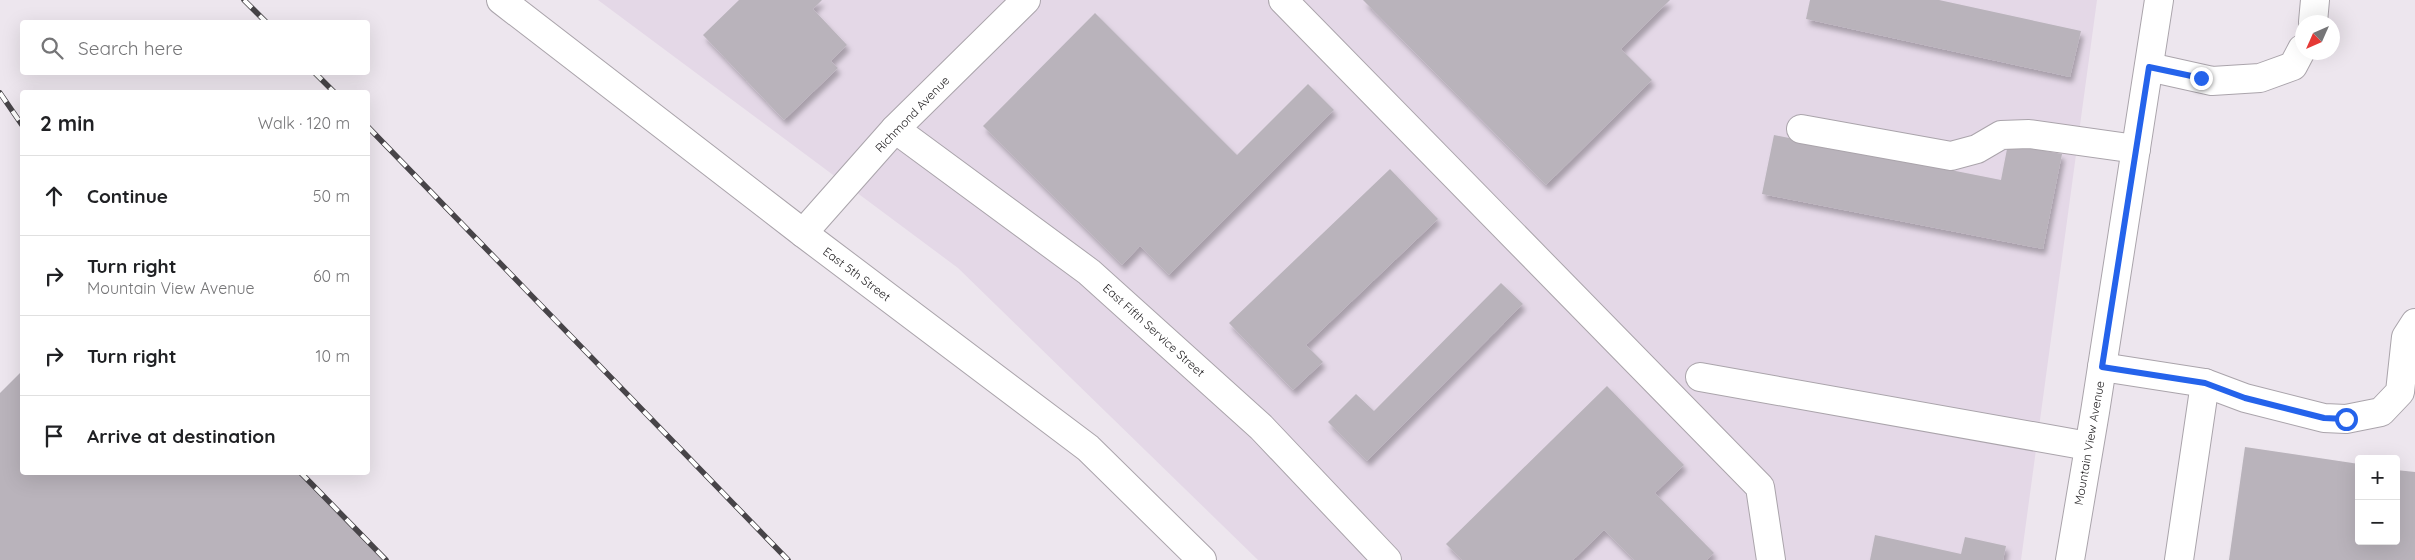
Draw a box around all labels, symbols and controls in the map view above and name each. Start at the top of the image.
north arrow [2295,15,2340,60]
search box [20,20,370,75]
icon: search [38,34,66,62]
text: Search here [78,36,183,60]
route end [2190,67,2213,90]
street label: Richmond Avenue [872,73,952,155]
text: 2 min [40,110,95,136]
text: Walk · 120 m [258,113,350,133]
icon: ahead [40,182,68,210]
text: Continue [87,184,168,208]
text: 50 m [313,186,350,206]
street label: East 5th Street [820,244,894,304]
text: Turn right [87,254,176,278]
icon: right [40,262,68,290]
text: 60 m [313,266,350,286]
text: Mountain View Avenue [87,278,255,298]
street label: East Fifth Service Street [1100,280,1208,380]
icon: right [40,342,68,370]
text: Turn right [87,344,176,368]
text: 10 m [316,346,350,366]
street label: Mountain View Avenue [2071,380,2107,506]
route start [2335,408,2358,431]
icon: arrive [40,422,68,450]
text: Arrive at destination [87,424,276,448]
map controls [2355,455,2400,545]
button: + [2355,455,2400,500]
button: − [2355,500,2400,545]

